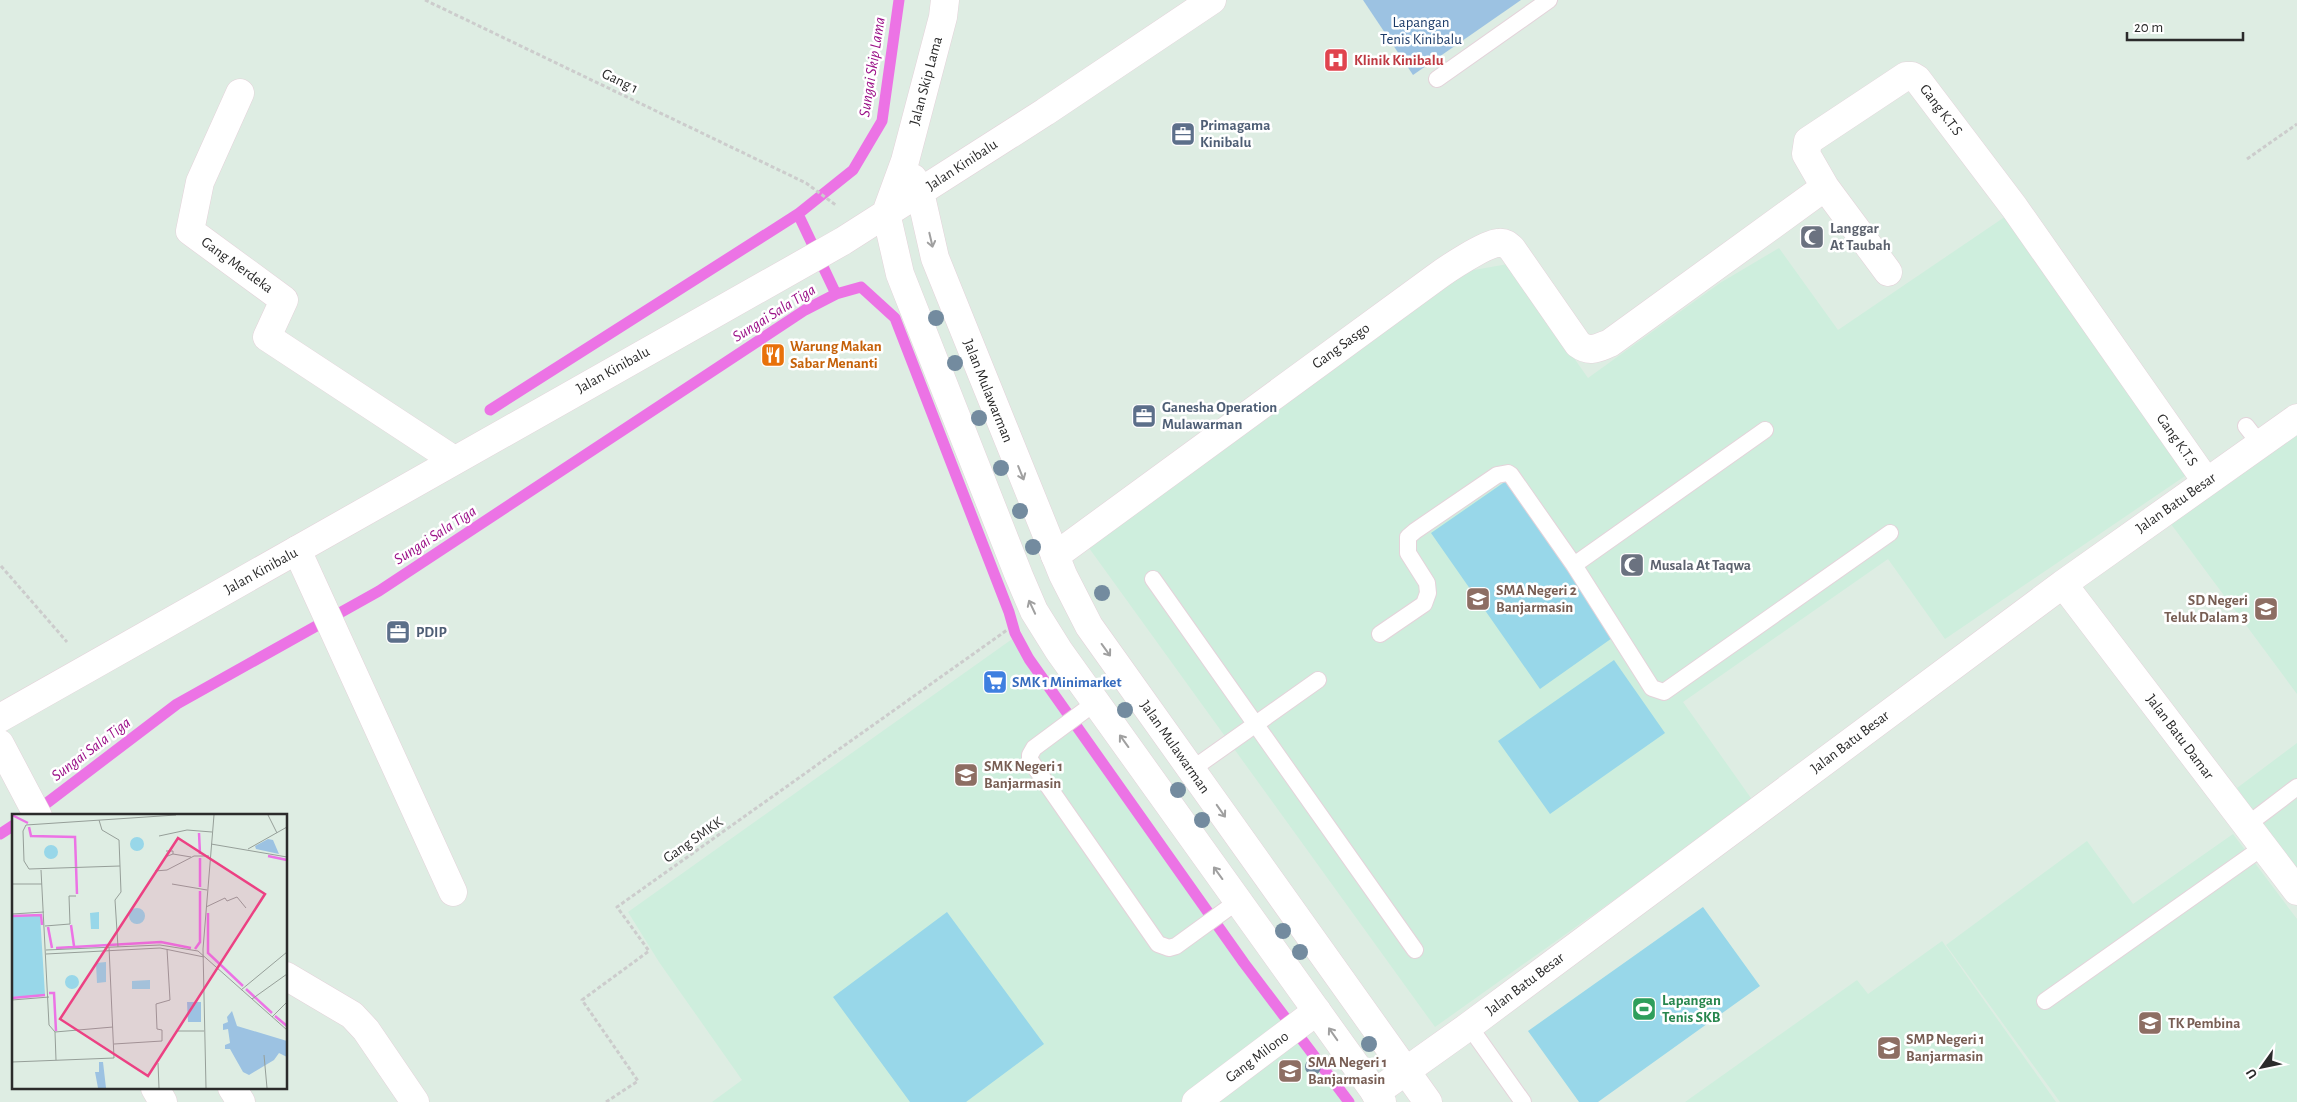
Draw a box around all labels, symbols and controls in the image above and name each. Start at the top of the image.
scale bar [2127,10,2243,42]
park label: Lapangan Tenis Kinibalu [1380,15,1462,47]
water label: Sungai Skip Lama [856,16,889,118]
text: 20 m [2134,20,2163,35]
street label: Jalan Skip Lama [907,35,945,127]
hospital icon: Klinik Kinibalu [1323,47,1349,73]
place label: Klinik Kinibalu [1354,53,1444,68]
street label: Gang 1 [599,66,641,96]
street label: Gang K.T.S [1917,81,1965,139]
place label: Primagama Kinibalu [1200,118,1270,150]
office icon: Primagama Kinibalu [1170,121,1196,147]
street label: Jalan Kinibalu [924,136,1000,193]
place label: Langgar At Taubah [1830,221,1891,253]
mosque icon: Langgar At Taubah [1799,224,1825,250]
one-way arrow [927,231,936,247]
street label: Gang Merdeka [198,234,276,296]
water label: Sungai Sala Tiga [730,281,818,345]
street label: Gang Sasgo [1309,320,1373,372]
street label: Jalan Mulawarman [961,337,1015,445]
place label: Warung Makan Sabar Menanti [790,339,882,371]
restaurant icon: Warung Makan Sabar Menanti [760,342,786,368]
street label: Jalan Kinibalu [574,344,652,396]
place label: Ganesha Operation Mulawarman [1162,400,1277,432]
office icon: Ganesha Operation Mulawarman [1131,403,1157,429]
street label: Gang K.T.S [2154,411,2200,469]
one-way arrow [1016,465,1026,480]
street label: Jalan Batu Besar [2133,470,2219,536]
water label: Sungai Sala Tiga [391,503,479,567]
street label: Jalan Kinibalu [222,545,300,597]
mosque icon: Musala At Taqwa [1619,552,1645,578]
place label: Musala At Taqwa [1650,558,1751,573]
place label: SMA Negeri 2 Banjarmasin [1496,583,1577,615]
school or university icon: SMA Negeri 2 Banjarmasin [1465,586,1491,612]
place label: SD Negeri Teluk Dalam 3 [2164,593,2248,625]
school or university icon: SD Negeri Teluk Dalam 3 [2253,596,2279,622]
one-way arrow [1027,600,1036,615]
office icon: PDIP [385,619,411,645]
place label: PDIP [416,625,447,640]
one-way arrow [1101,643,1111,657]
supermarket icon: SMK 1 Minimarket [982,669,1008,695]
place label: SMK 1 Minimarket [1012,675,1122,690]
street label: Jalan Batu Damar [2143,692,2217,782]
street label: Jalan Mulawarman [1137,698,1213,796]
street label: Jalan Batu Besar [1808,708,1892,776]
water label: Sungai Sala Tiga [48,714,134,784]
one-way arrow [1119,734,1129,748]
place label: SMK Negeri 1 Banjarmasin [984,759,1063,791]
school or university icon: SMK Negeri 1 Banjarmasin [953,762,979,788]
one-way arrow [1216,804,1226,818]
inset map [12,814,288,1090]
street label: Gang SMKK [661,814,726,866]
one-way arrow [1213,866,1223,880]
street label: Jalan Batu Besar [1483,950,1567,1018]
place label: Lapangan Tenis SKB [1662,993,1721,1025]
sports icon: Lapangan Tenis SKB [1631,996,1657,1022]
school or university icon: TK Pembina [2137,1010,2163,1036]
place label: TK Pembina [2168,1016,2240,1031]
one-way arrow [1328,1027,1338,1041]
street label: Gang Milono [1223,1029,1291,1085]
place label: SMP Negeri 1 Banjarmasin [1906,1032,1984,1064]
school or university icon: SMP Negeri 1 Banjarmasin [1876,1035,1902,1061]
north arrow [2237,1042,2287,1092]
place label: SMA Negeri 1 Banjarmasin [1308,1055,1387,1087]
school or university icon: SMA Negeri 1 Banjarmasin [1277,1058,1303,1084]
text: U [2244,1066,2260,1081]

